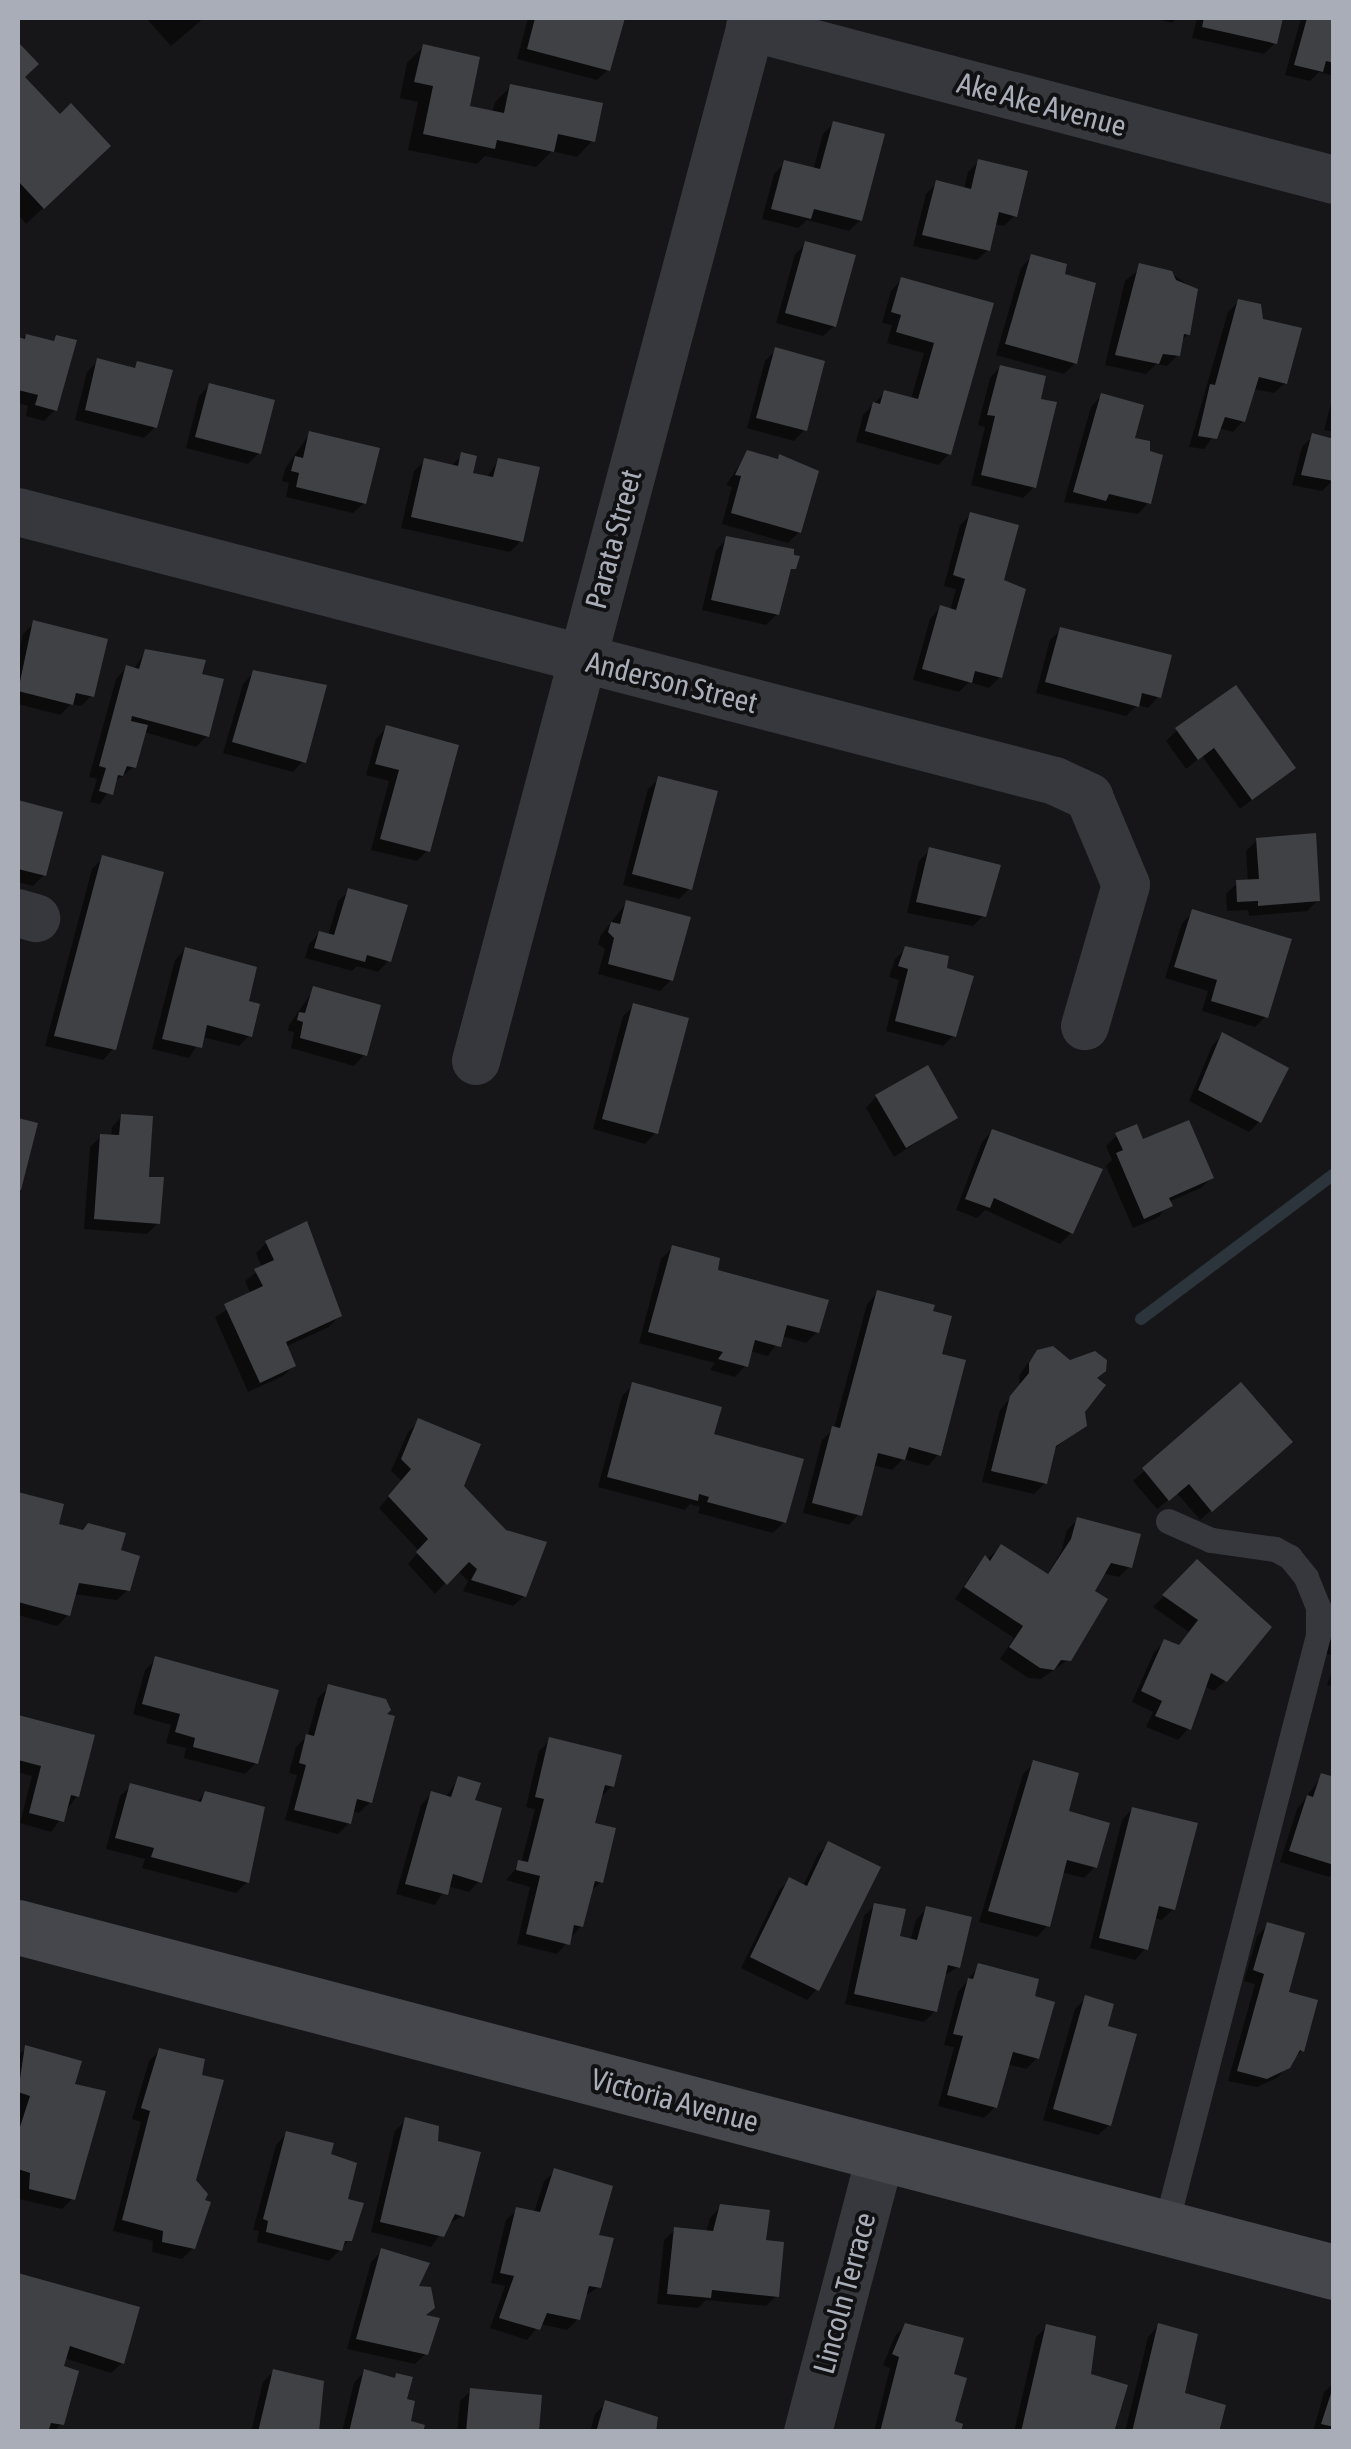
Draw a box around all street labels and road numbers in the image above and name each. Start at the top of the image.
street label: Ake Ake Avenue [954,64,1130,144]
street label: Parata Street [577,465,649,613]
street label: Anderson Street [583,643,761,721]
street label: Victoria Avenue [587,2060,763,2140]
street label: Lincoln Terrace [805,2208,883,2378]

